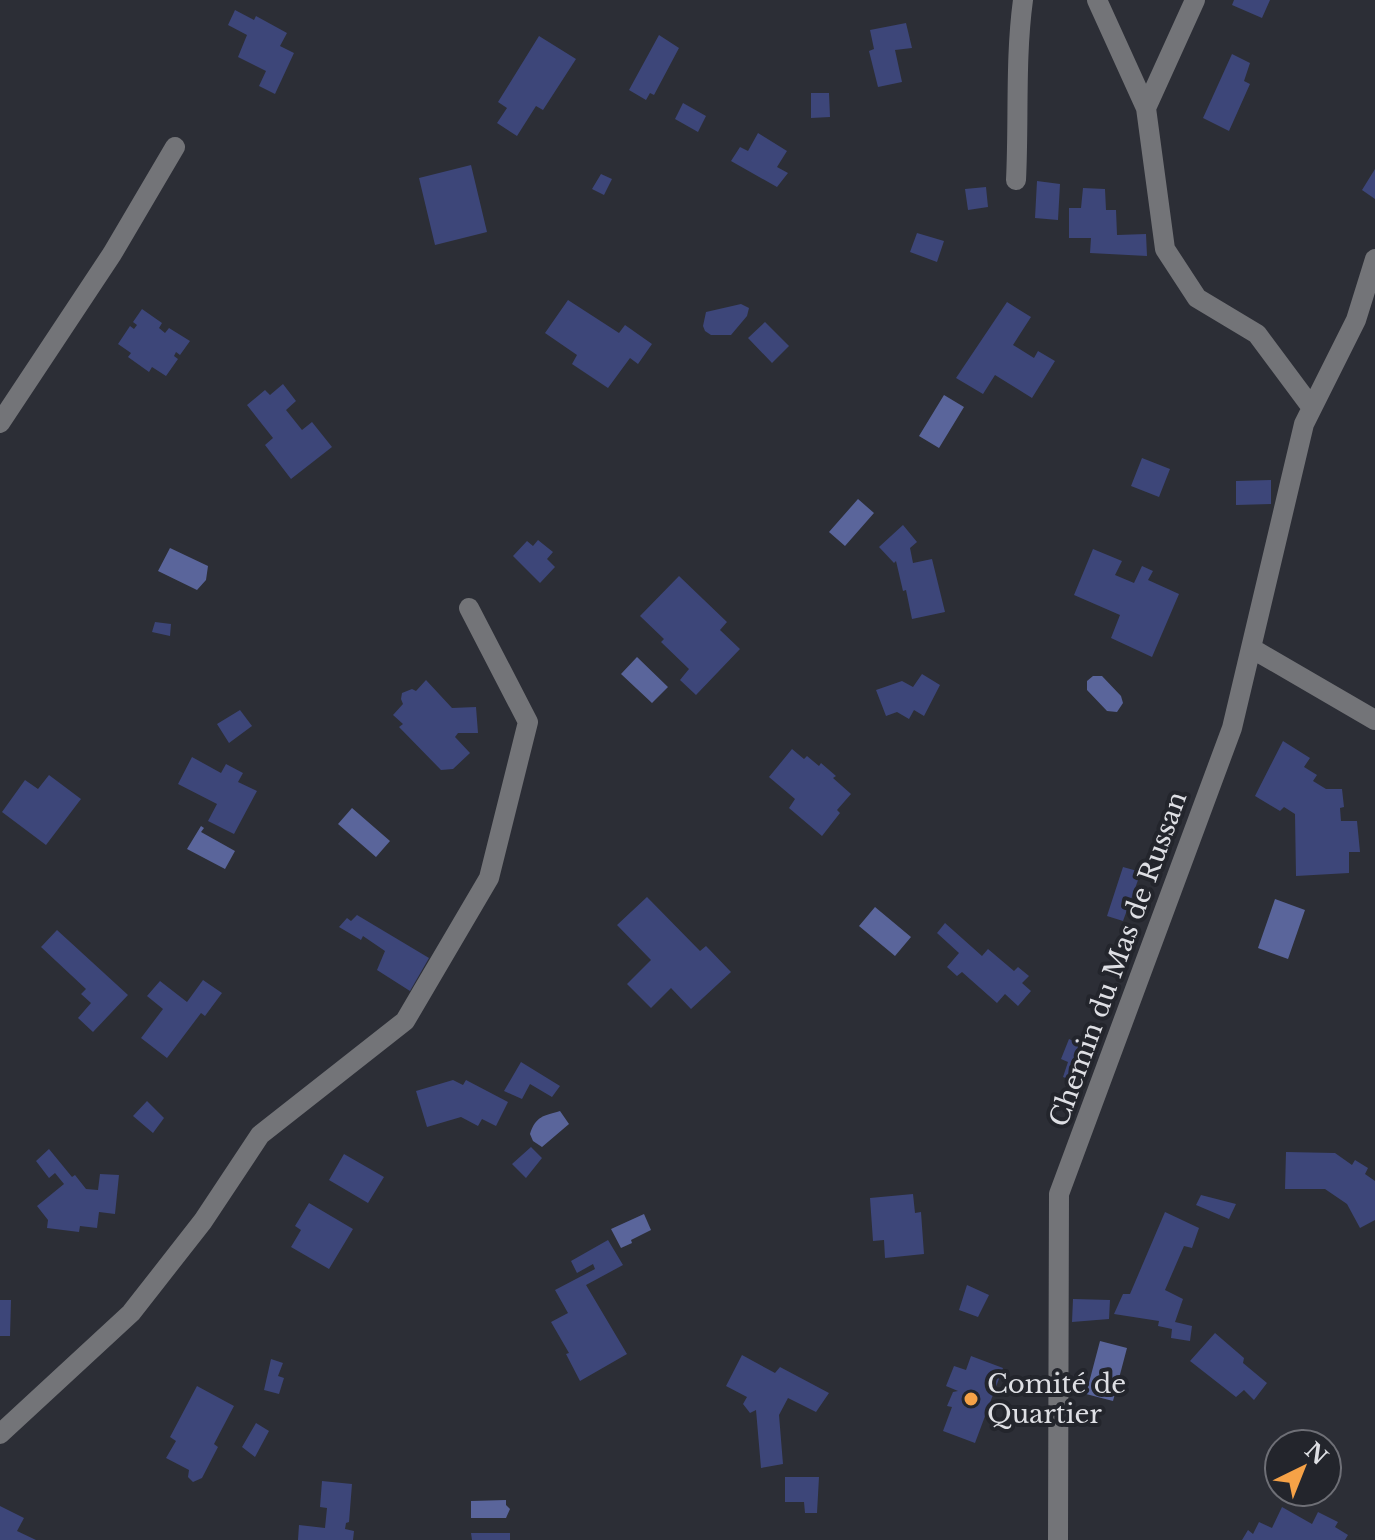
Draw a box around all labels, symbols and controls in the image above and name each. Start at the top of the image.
street label: Chemin du Mas de Russan [1042,787,1194,1131]
place label: Comité de Quartier [987,1368,1126,1430]
marker: Comité de Quartier [962,1390,980,1408]
north arrow [1263,1428,1343,1508]
text: N [1300,1437,1333,1471]

